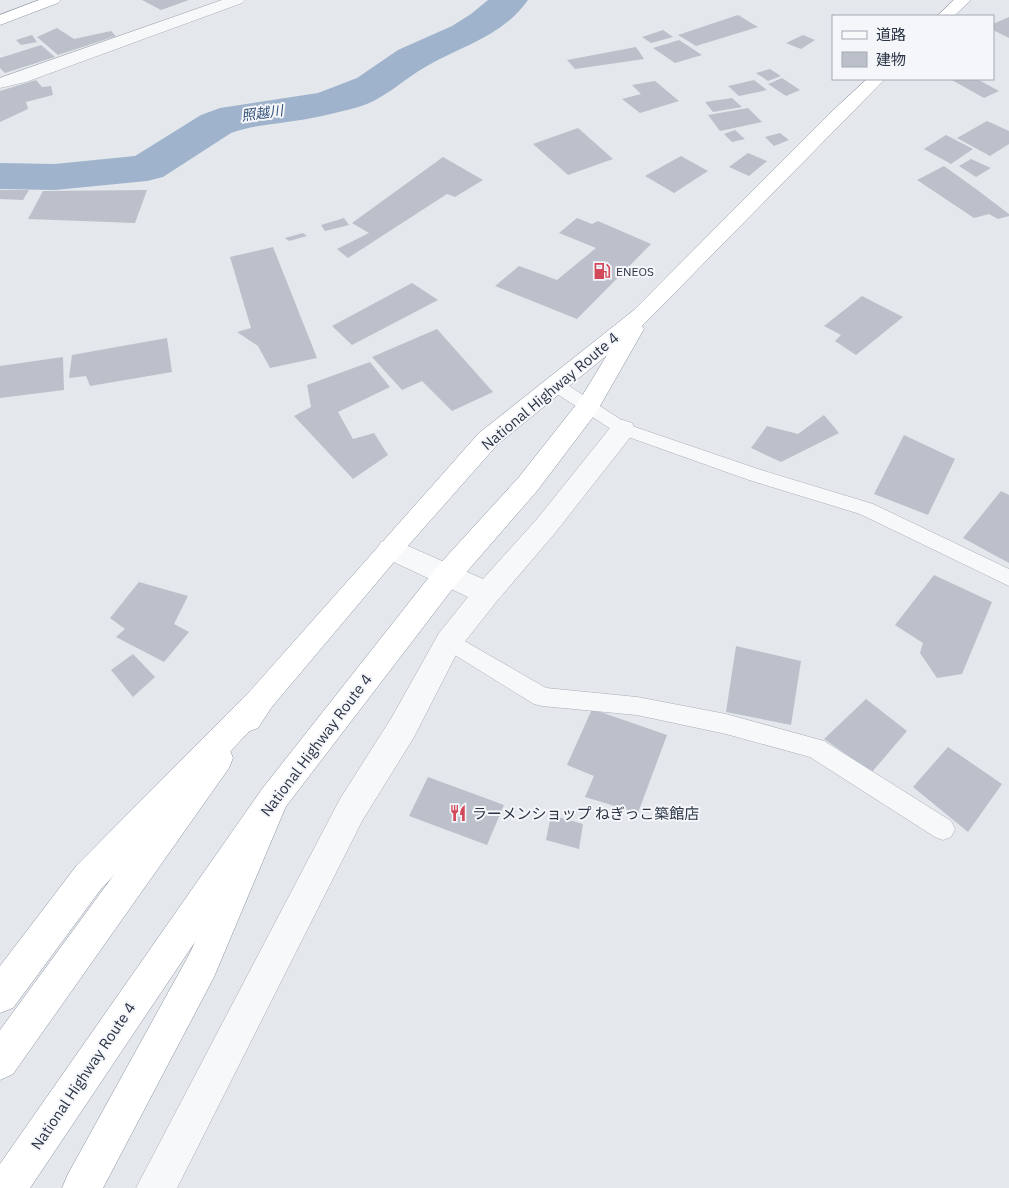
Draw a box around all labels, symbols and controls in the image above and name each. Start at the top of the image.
legend [832,15,994,80]
text: 道路 [876,25,906,44]
text: 建物 [876,50,906,69]
water label: 照越川 [240,101,286,125]
fuel station icon: ENEOS [592,261,612,281]
place label: ENEOS [616,264,654,279]
street label: National Highway Route 4 [477,328,623,454]
street label: National Highway Route 4 [256,670,376,820]
restaurant icon: ラーメンショップ ねぎっこ築館店 [448,803,468,823]
place label: ラーメンショップ ねぎっこ築館店 [472,804,699,823]
street label: National Highway Route 4 [27,999,139,1153]

